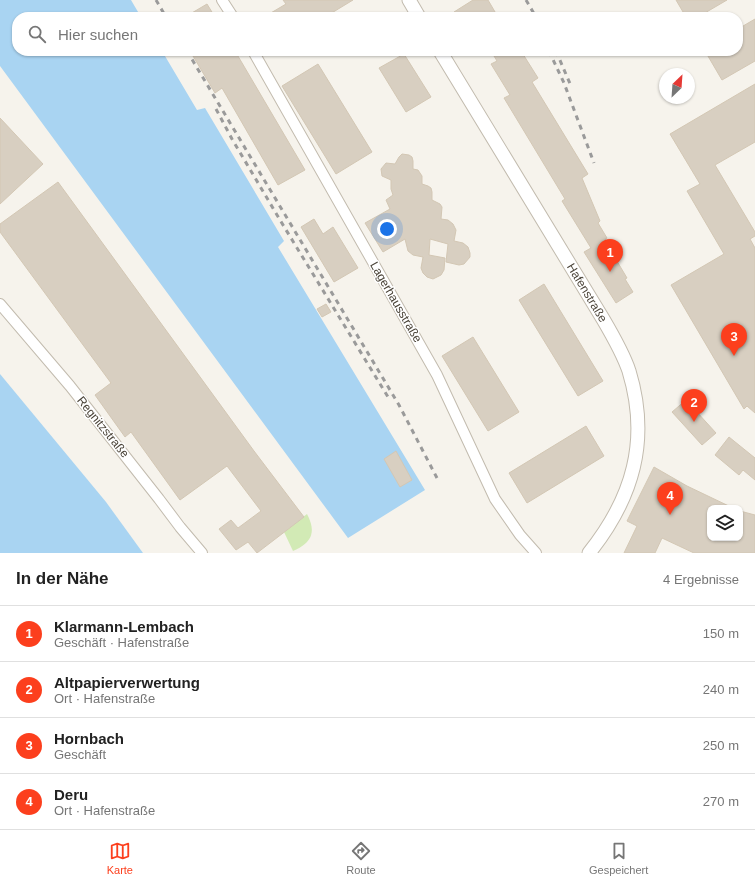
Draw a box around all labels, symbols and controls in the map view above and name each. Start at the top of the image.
search box [12,12,743,56]
icon: search [26,23,48,45]
text: Hier suchen [58,26,138,43]
north arrow [659,68,695,104]
your location [377,219,397,239]
pin: 1 [597,239,623,272]
street label: Lagerhausstraße [367,259,425,345]
street label: Hafenstraße [564,261,610,325]
pin: 3 [721,323,747,356]
pin: 2 [681,389,707,422]
street label: Regnitzstraße [74,394,132,461]
pin: 4 [657,482,683,515]
map controls [707,505,743,541]
button: layers [707,505,743,541]
text: In der Nähe [16,569,109,588]
text: 4 Ergebnisse [663,572,739,587]
text: Klarmann-Lembach [54,618,194,635]
text: 1 [25,626,33,641]
text: 150 m [703,626,739,641]
text: Geschäft · Hafenstraße [54,635,189,650]
text: Altpapierverwertung [54,674,200,691]
text: 2 [25,682,33,697]
text: 240 m [703,682,739,697]
text: Ort · Hafenstraße [54,691,155,706]
text: Hornbach [54,730,124,747]
text: 3 [25,738,33,753]
text: 250 m [703,738,739,753]
text: Geschäft [54,747,106,762]
text: Deru [54,786,88,803]
text: 4 [25,794,33,809]
text: 270 m [703,794,739,809]
text: Ort · Hafenstraße [54,803,155,818]
tab: Karte [107,840,133,876]
tab: Route [346,840,376,876]
tab: Gespeichert [589,840,648,876]

